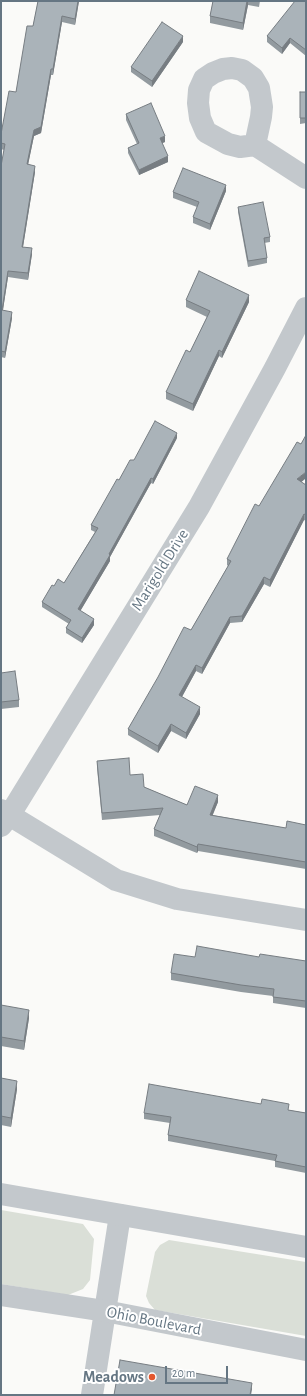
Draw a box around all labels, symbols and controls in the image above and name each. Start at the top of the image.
street label: Marigold Drive [127,526,193,614]
street label: Ohio Boulevard [105,1302,203,1340]
scale bar [167,1358,230,1384]
place label: Meadows [83,1367,144,1387]
text: 20 m [172,1367,195,1379]
marker: Meadows [147,1372,157,1382]

